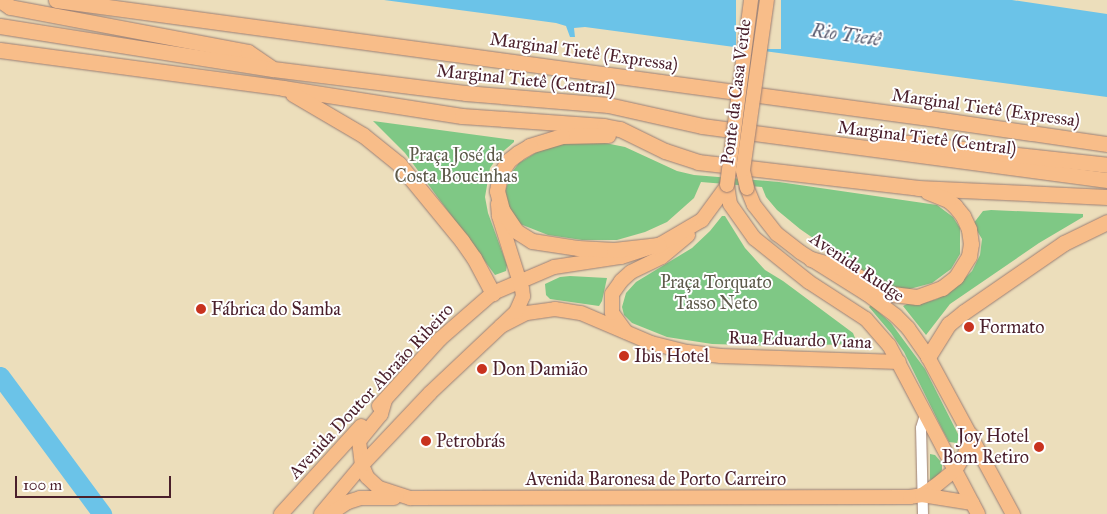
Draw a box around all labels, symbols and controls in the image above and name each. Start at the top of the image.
street label: Ponte da Casa Verde [716,18,756,166]
water label: Rio Tietê [810,19,882,51]
street label: Marginal Tietê (Expressa) [489,28,679,76]
street label: Marginal Tietê (Central) [435,60,617,100]
street label: Marginal Tietê (Expressa) [891,84,1081,132]
street label: Marginal Tietê (Central) [836,116,1018,160]
park label: Praça José da Costa Boucinhas [394,145,518,188]
street label: Avenida Rudge [806,227,908,307]
park label: Praça Torquato Tasso Neto [660,272,772,314]
place label: Fábrica do Samba [211,298,341,320]
street label: Avenida Doutor Abraão Ribeiro [284,299,458,483]
marker: Fábrica do Samba [195,303,207,315]
place label: Formato [979,316,1045,338]
marker: Formato [963,321,975,333]
street label: Rua Eduardo Viana [728,327,872,353]
place label: Ibis Hotel [634,345,709,367]
marker: Ibis Hotel [618,350,630,362]
place label: Don Damião [492,358,588,380]
marker: Don Damião [476,363,488,375]
place label: Joy Hotel Bom Retiro [942,426,1029,468]
place label: Petrobrás [436,430,505,452]
marker: Petrobrás [420,435,432,447]
marker: Joy Hotel Bom Retiro [1033,441,1045,453]
scale bar [18,466,174,498]
street label: Avenida Baronesa de Porto Carreiro [526,468,786,490]
text: 100 m [23,476,62,494]

